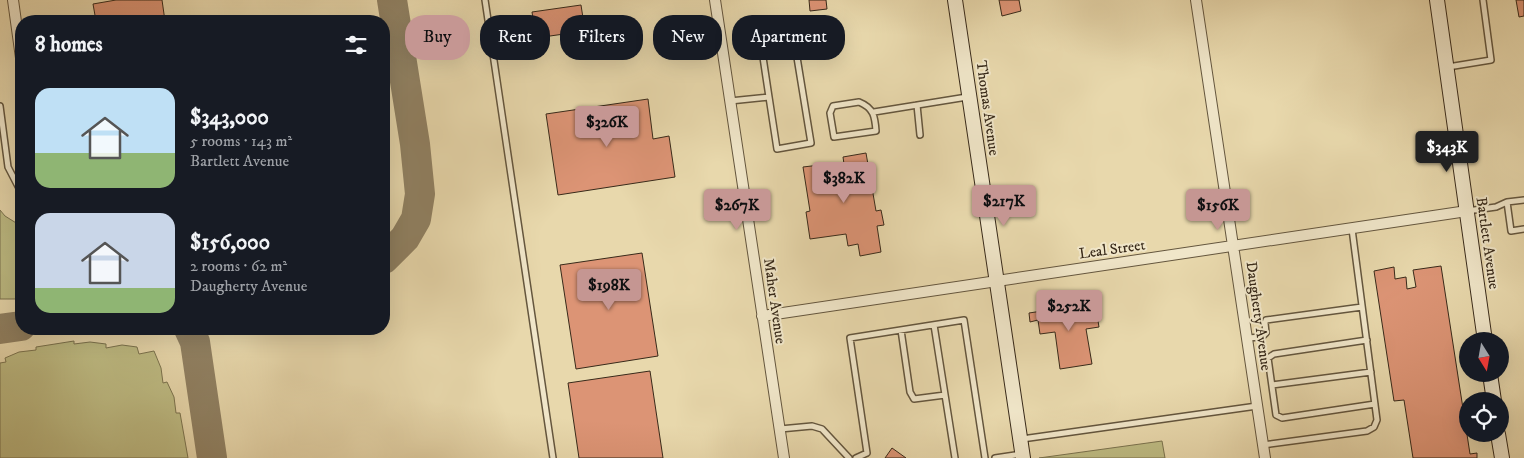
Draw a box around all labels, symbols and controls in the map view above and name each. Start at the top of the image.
chip: Buy [405,15,470,60]
chip: Rent [480,15,550,60]
chip: Filters [560,15,643,60]
chip: New [653,15,722,60]
chip: Apartment [732,15,845,60]
icon: filters [342,31,370,59]
text: 8 homes [35,32,103,58]
street label: Thomas Avenue [971,59,1004,157]
text: $343,000 [190,105,269,131]
pin: $326K [572,106,642,148]
icon: home [75,108,135,168]
text: $326K [586,112,628,132]
pin: $343K [1412,130,1482,173]
text: 5 rooms · 143 m² [190,131,292,151]
text: $343K [1426,137,1468,157]
text: Bartlett Avenue [190,151,289,171]
pin: $382K [809,162,879,204]
text: $382K [823,168,865,188]
pin: $217K [969,184,1039,227]
pin: $267K [702,188,772,231]
pin: $156K [1183,188,1253,231]
text: $217K [983,191,1025,211]
text: $267K [715,195,759,215]
text: $156K [1197,195,1239,215]
street label: Bartlett Avenue [1472,196,1503,290]
text: $156,000 [190,230,270,256]
icon: home [75,233,135,293]
street label: Leal Street [1078,235,1147,264]
text: 2 rooms · 62 m² [190,256,287,276]
street label: Maher Avenue [759,257,790,345]
street label: Daugherty Avenue [1241,260,1276,372]
pin: $198K [574,268,644,311]
text: $198K [588,275,630,295]
text: Daugherty Avenue [190,276,307,296]
pin: $252K [1034,290,1104,332]
text: $252K [1047,296,1091,316]
north arrow [1459,332,1509,382]
map controls [1459,332,1509,442]
button: locate [1459,392,1509,442]

